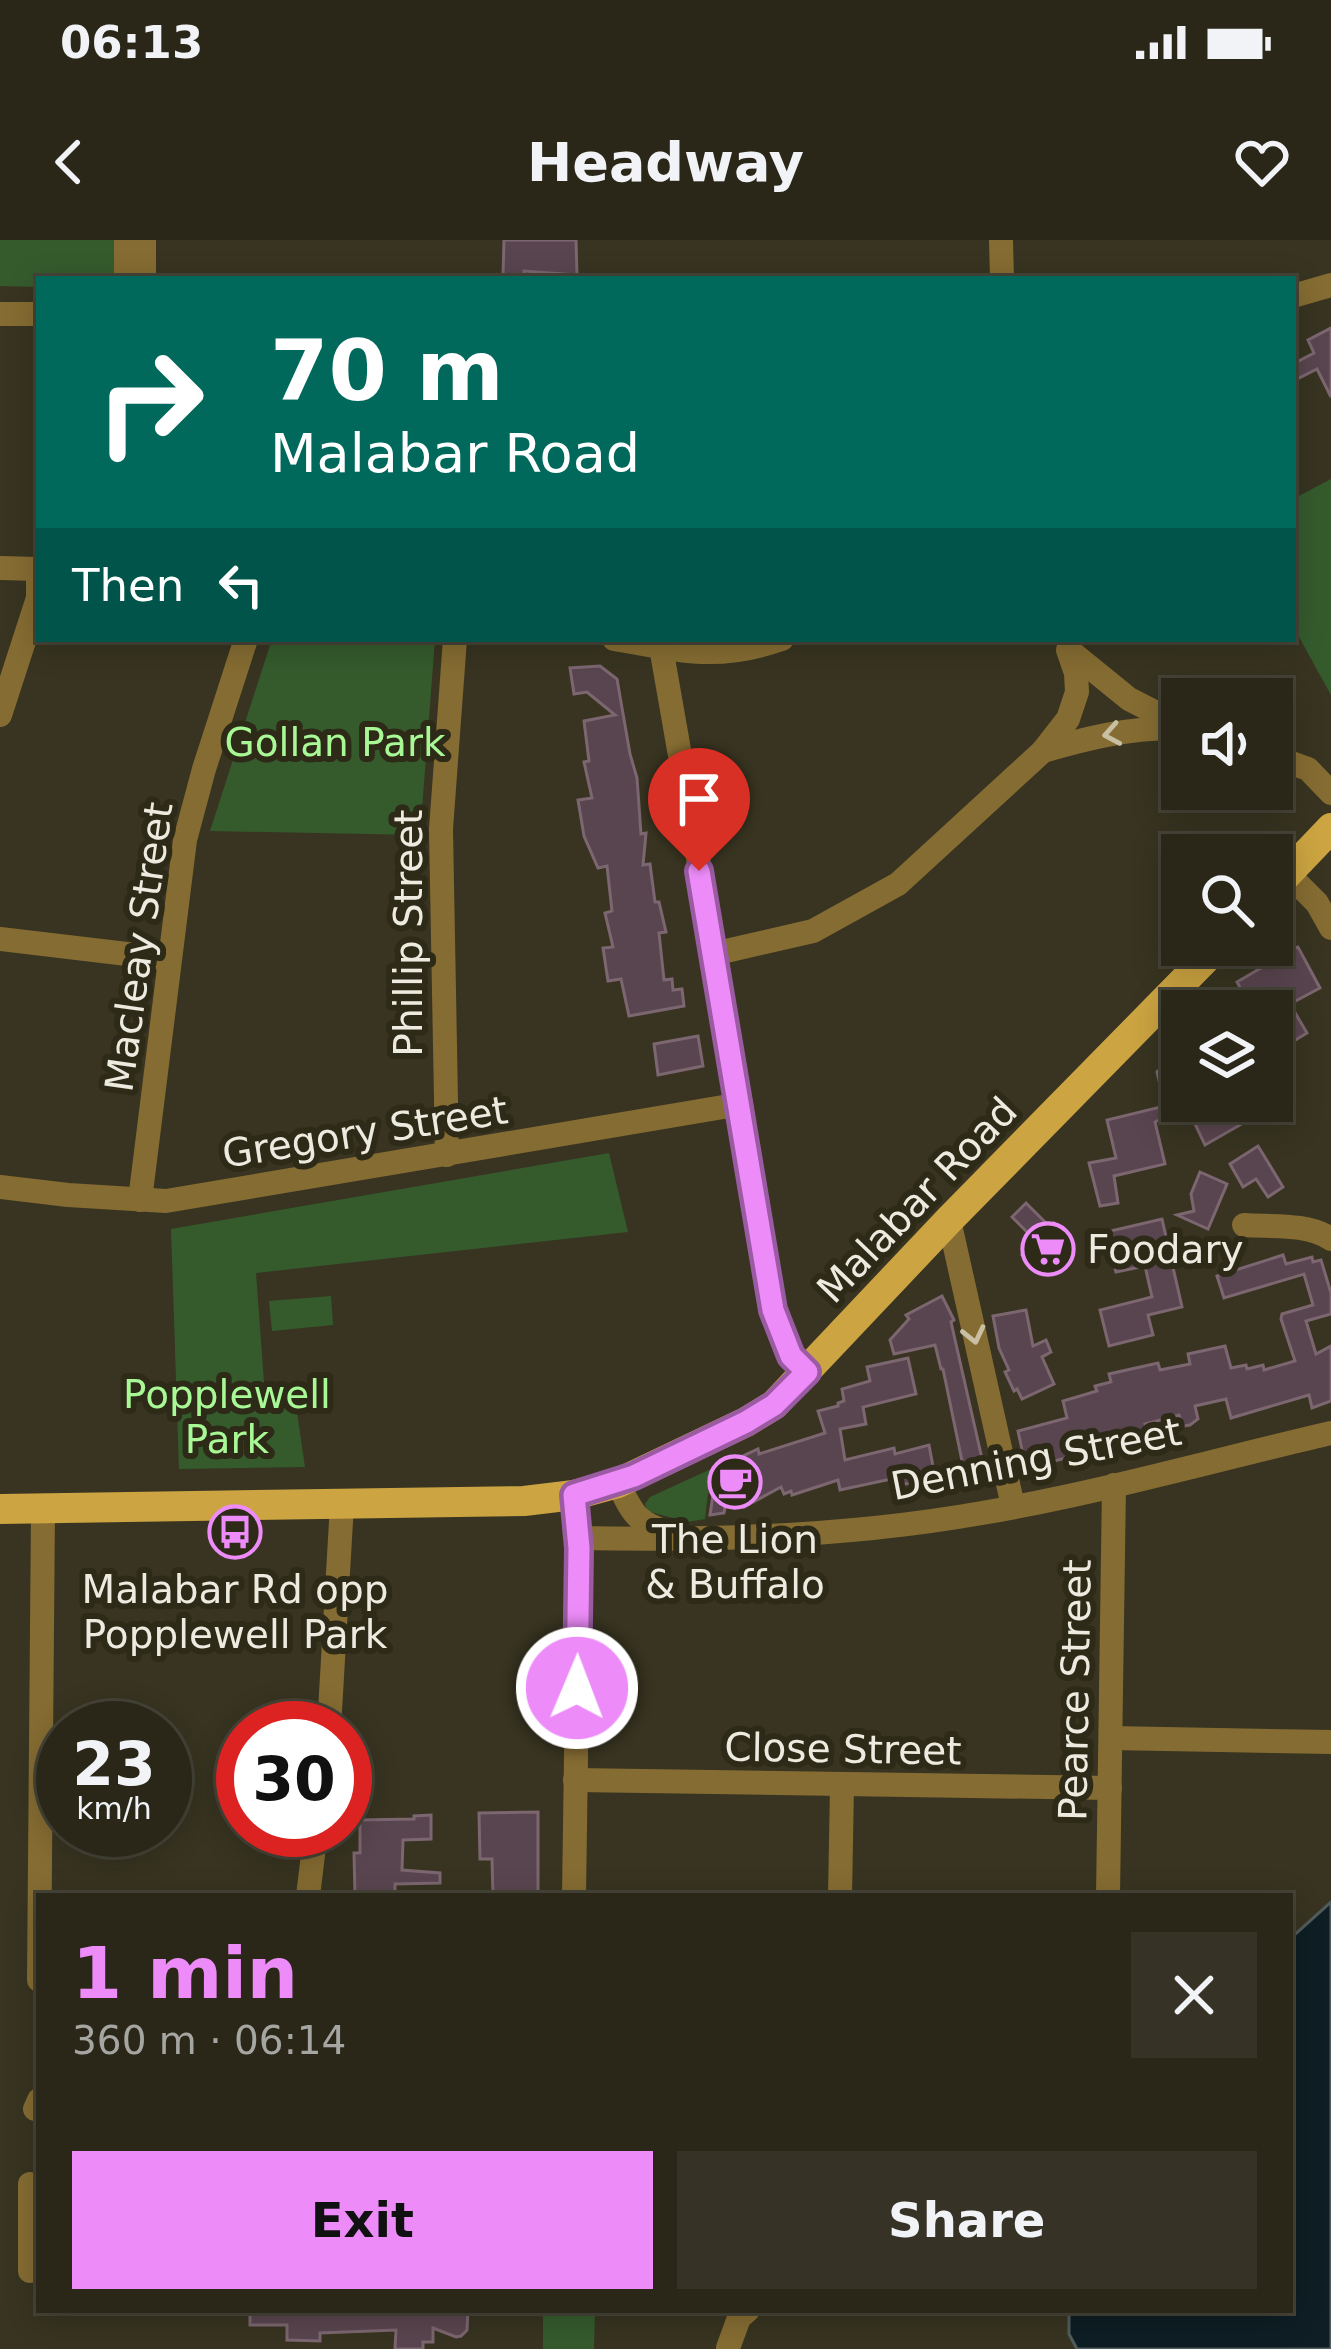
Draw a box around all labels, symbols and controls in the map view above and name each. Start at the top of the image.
text: 06:13 [60,16,203,69]
icon: back [36,129,102,195]
icon: heart [1229,129,1295,195]
text: Headway [527,131,804,194]
text: 70 m [270,322,504,420]
icon: right [72,324,228,480]
text: Malabar Road [270,422,640,485]
icon: left [208,552,274,618]
text: Then [72,559,184,612]
map controls [1161,678,1293,1122]
button: sound [1161,678,1293,810]
park label: Gollan Park [224,720,446,765]
one-way arrow [1102,720,1122,745]
pin [648,748,750,871]
icon: arrive [666,766,732,832]
street label: Macleay Street [96,799,182,1095]
street label: Phillip Street [386,809,431,1057]
button: search [1161,834,1293,966]
button: layers [1161,990,1293,1122]
street label: Gregory Street [219,1087,511,1177]
street label: Malabar Road [808,1088,1026,1312]
supermarket icon: Foodary [1020,1221,1076,1277]
place label: Foodary [1087,1227,1244,1272]
one-way arrow [961,1324,986,1344]
park label: Popplewell Park [123,1372,331,1462]
street label: Denning Street [887,1409,1185,1509]
cafe icon: The Lion & Buffalo [707,1454,763,1510]
bus stop icon: Malabar Rd opp Popplewell Park [207,1504,263,1560]
place label: The Lion & Buffalo [645,1517,825,1607]
street label: Pearce Street [1050,1559,1100,1821]
place label: Malabar Rd opp Popplewell Park [82,1567,389,1657]
position arrow [514,1625,640,1751]
speed limit sign: 30 [216,1701,372,1857]
street label: Close Street [724,1724,962,1774]
text: 23 [72,1729,156,1799]
text: km/h [76,1791,152,1826]
text: 1 min [72,1931,298,2015]
button: close [1131,1932,1257,2058]
text: 360 m · 06:14 [72,2018,346,2063]
button: Exit [72,2151,653,2289]
button: Share [677,2151,1257,2289]

